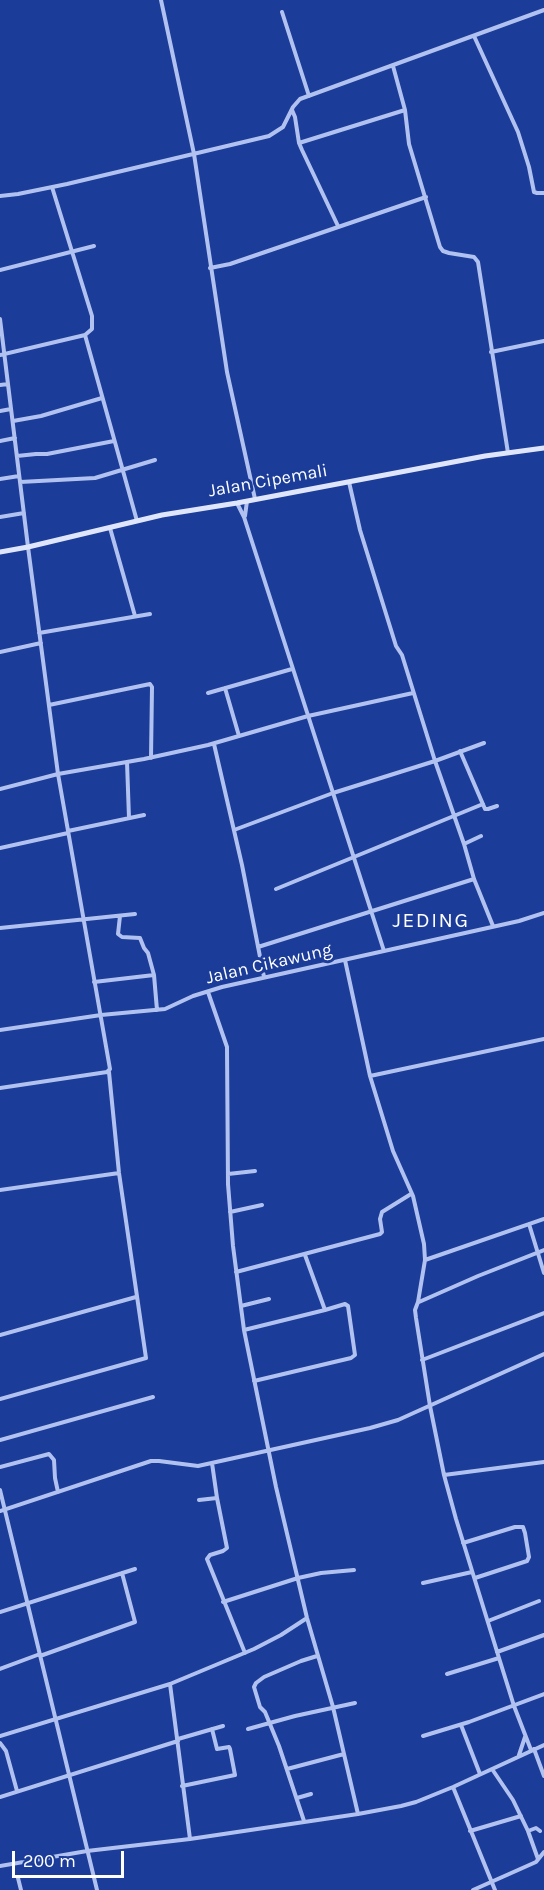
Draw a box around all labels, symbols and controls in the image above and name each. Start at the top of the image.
street label: Jalan Cipemali [207,460,329,502]
district label: JEDING [393,908,469,934]
street label: Jalan Cikawung [204,939,334,989]
scale bar [15,1839,128,1877]
text: 200 m [23,1850,76,1872]

